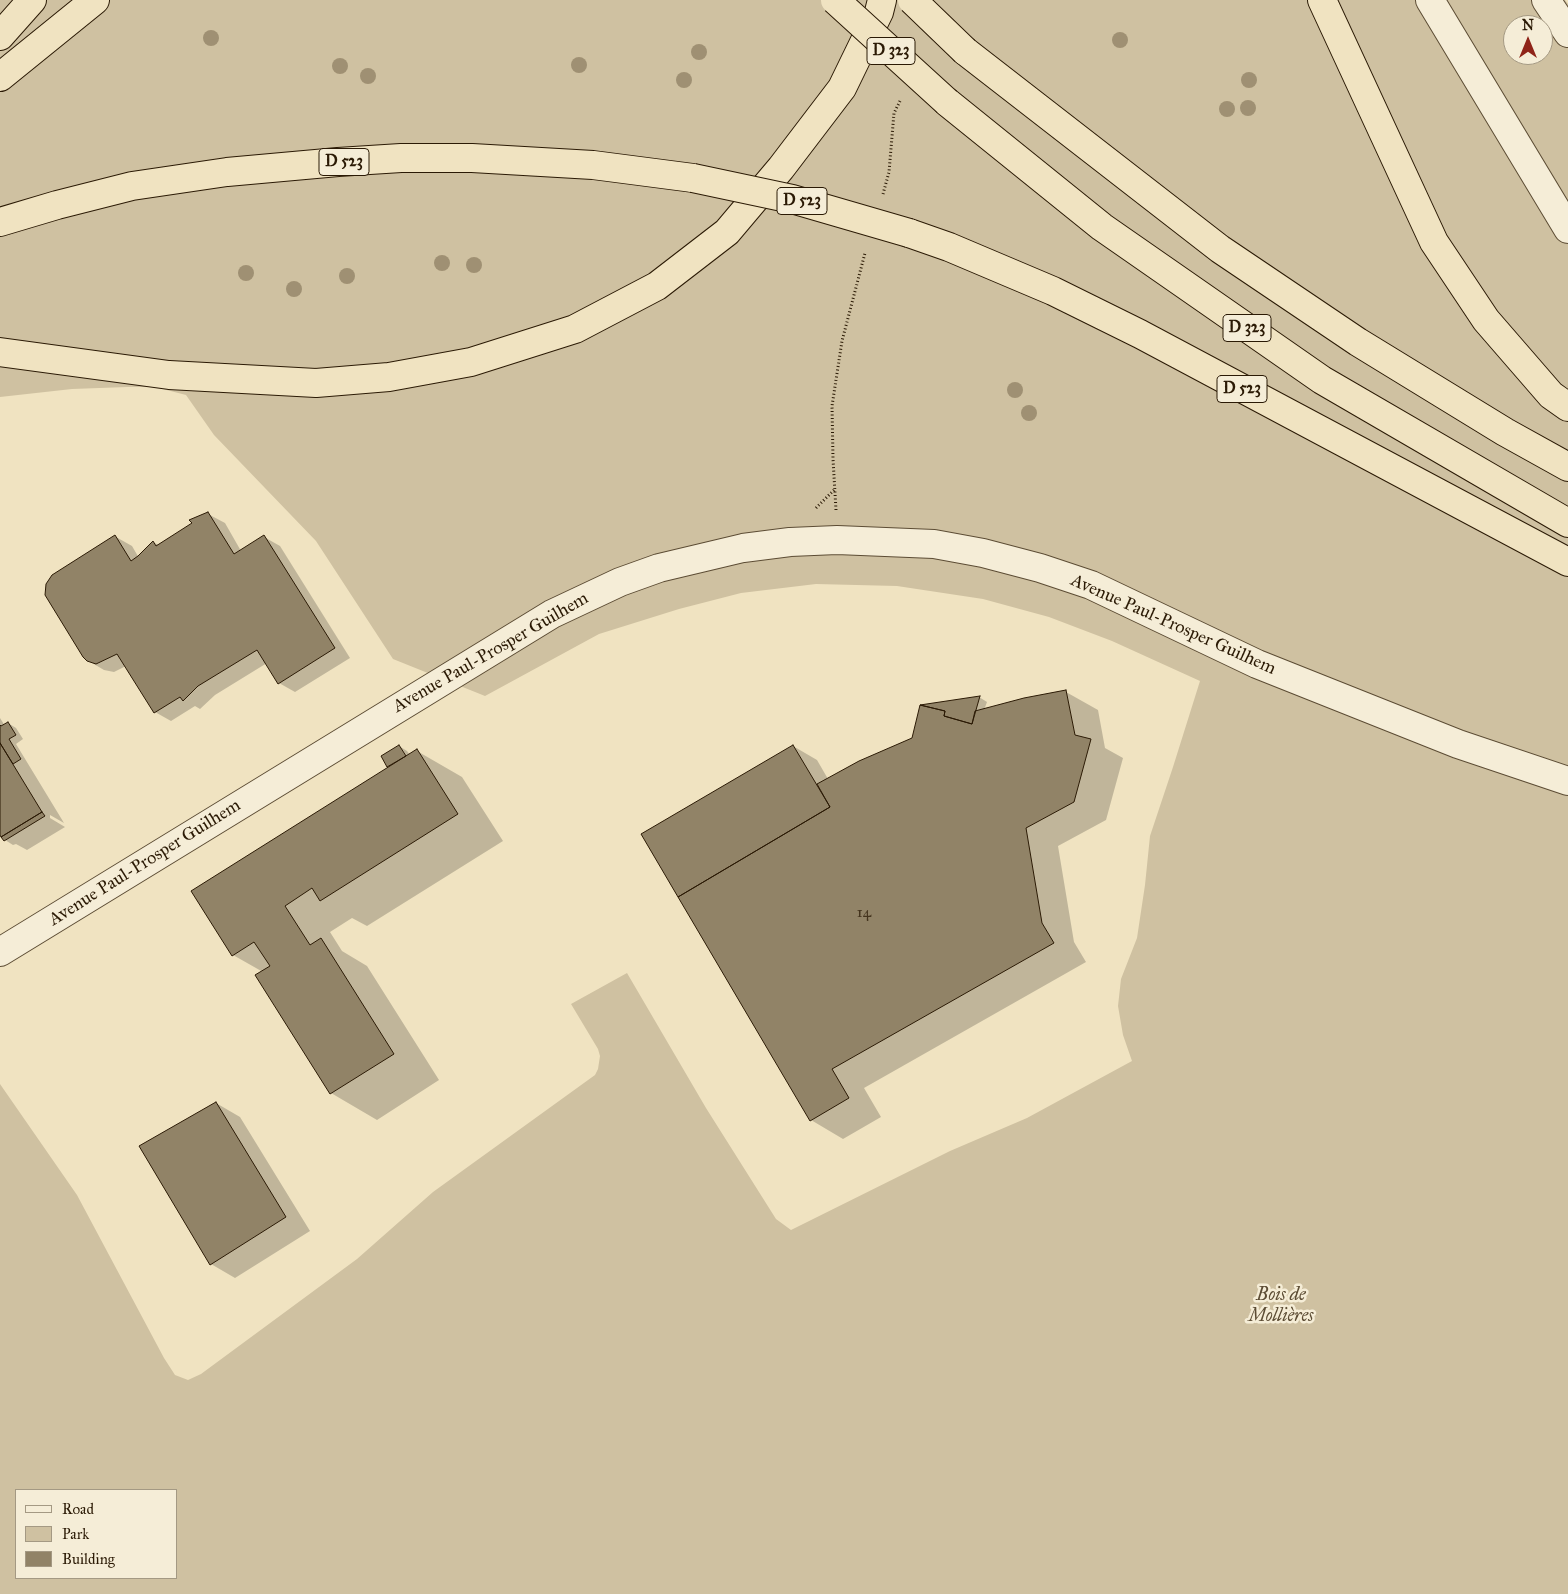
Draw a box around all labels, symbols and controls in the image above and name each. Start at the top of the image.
north arrow [1503,15,1553,65]
text: N [1522,17,1534,34]
road number: D 323 [867,37,915,64]
road number: D 523 [319,148,369,176]
road number: D 523 [777,188,827,215]
road number: D 323 [1223,314,1271,342]
road number: D 523 [1217,376,1267,402]
street label: Avenue Paul-Prosper Guilhem [1067,570,1279,680]
street label: Avenue Paul-Prosper Guilhem [389,588,593,718]
street label: Avenue Paul-Prosper Guilhem [45,795,245,931]
house number: 14 [857,904,871,922]
park label: Bois de Mollières [1249,1285,1313,1328]
legend [15,1489,178,1579]
text: Road [62,1500,94,1518]
text: Park [62,1525,89,1543]
text: Building [62,1550,115,1568]

